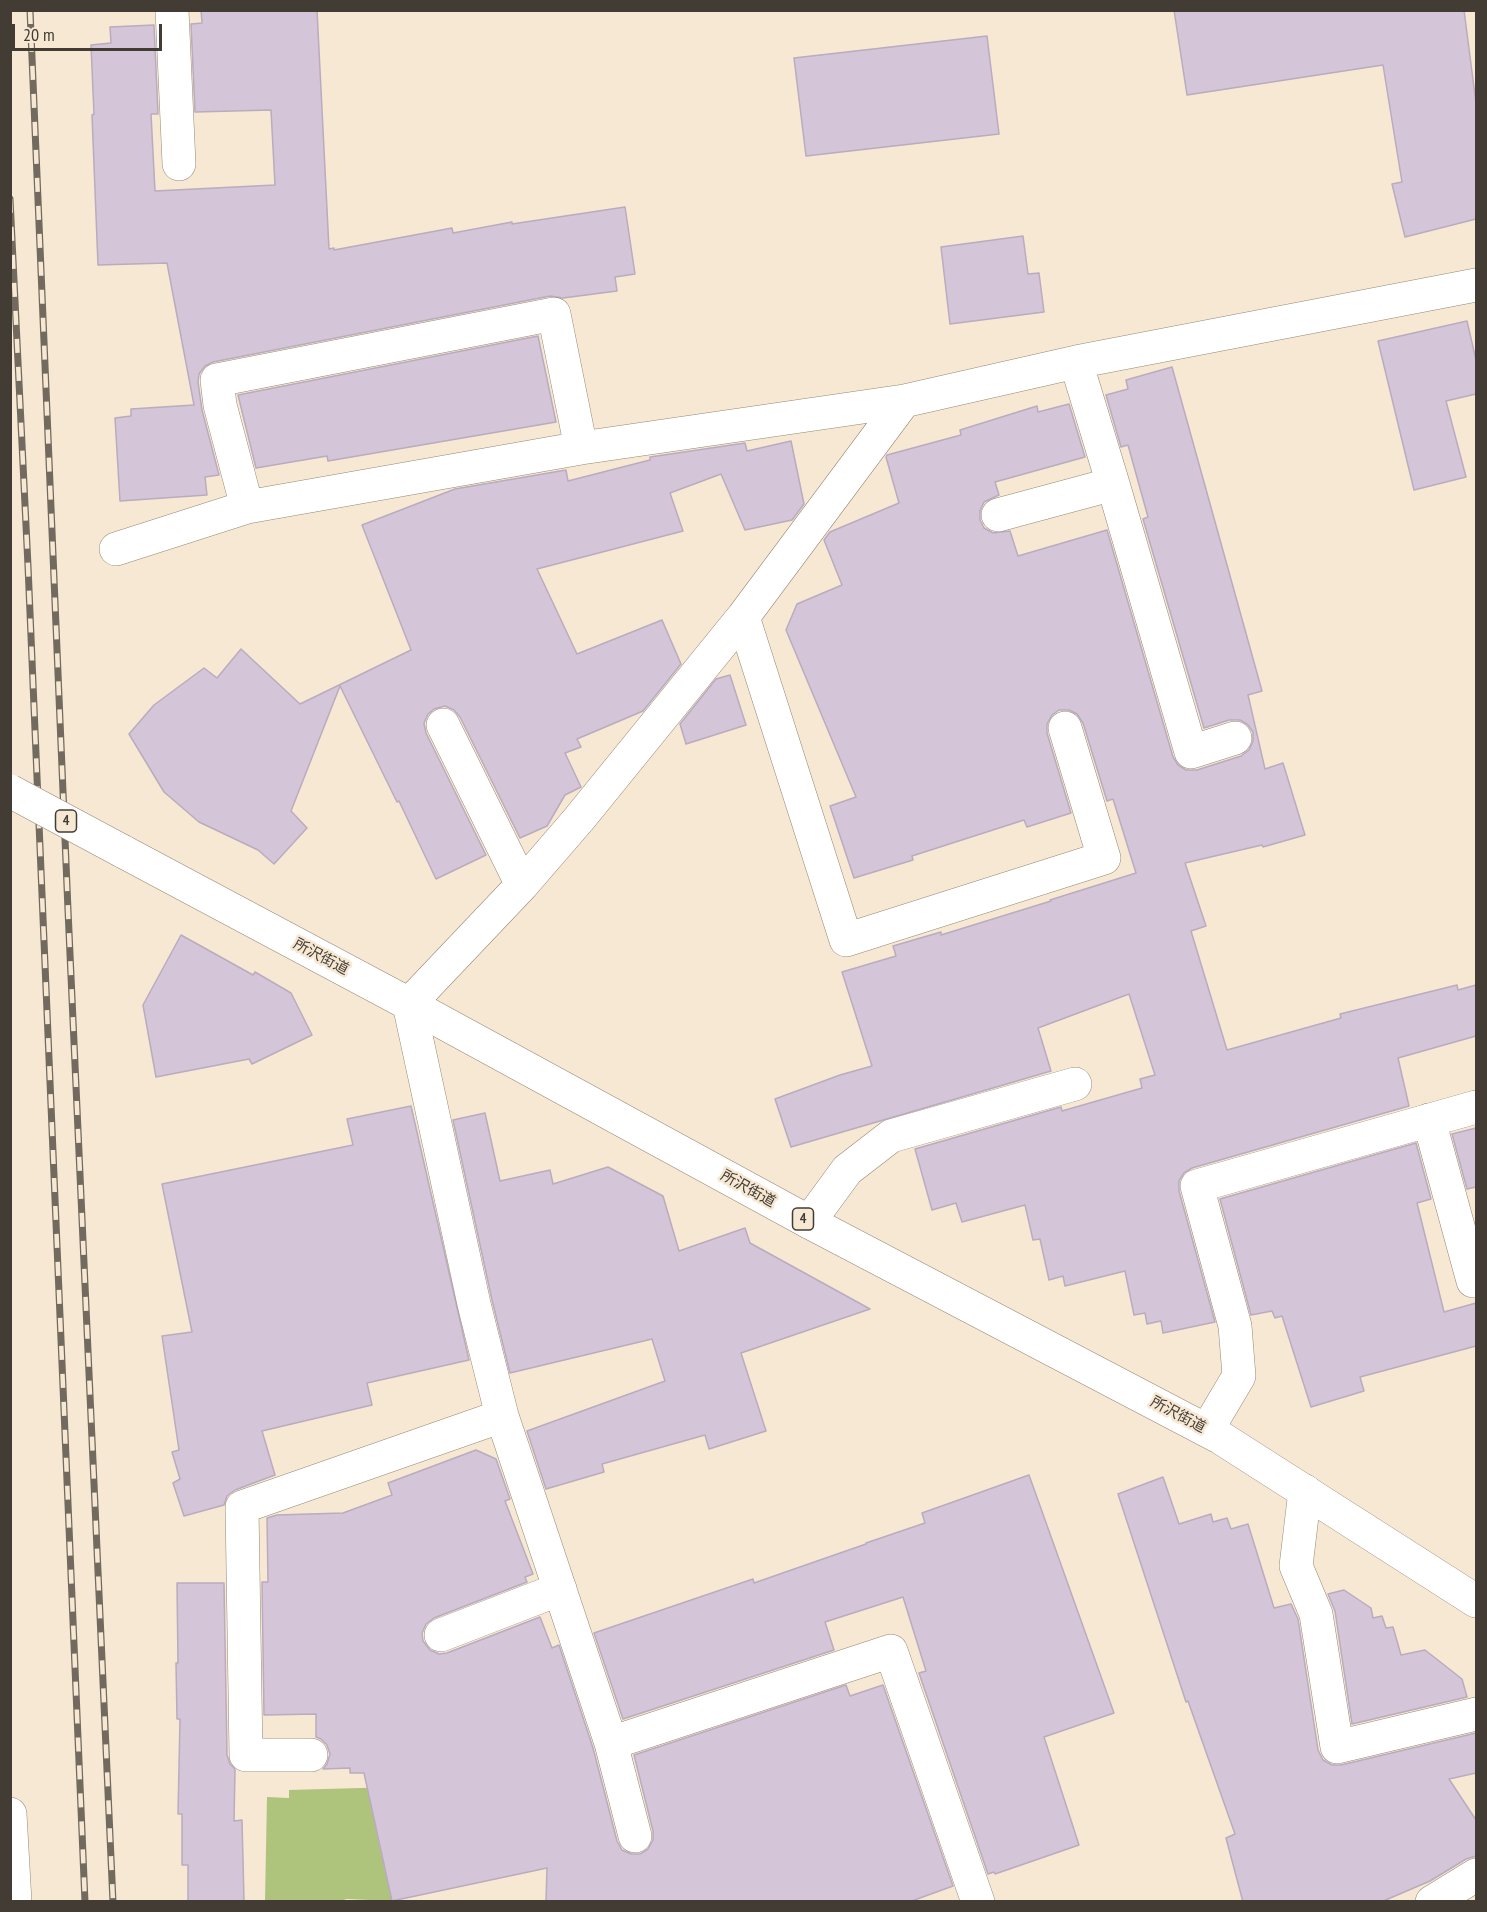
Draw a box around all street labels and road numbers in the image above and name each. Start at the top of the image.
road number: 4 [56,810,76,832]
street label: 所沢街道 [290,935,352,979]
street label: 所沢街道 [717,1167,779,1211]
road number: 4 [792,1208,814,1230]
street label: 所沢街道 [1147,1393,1209,1437]

